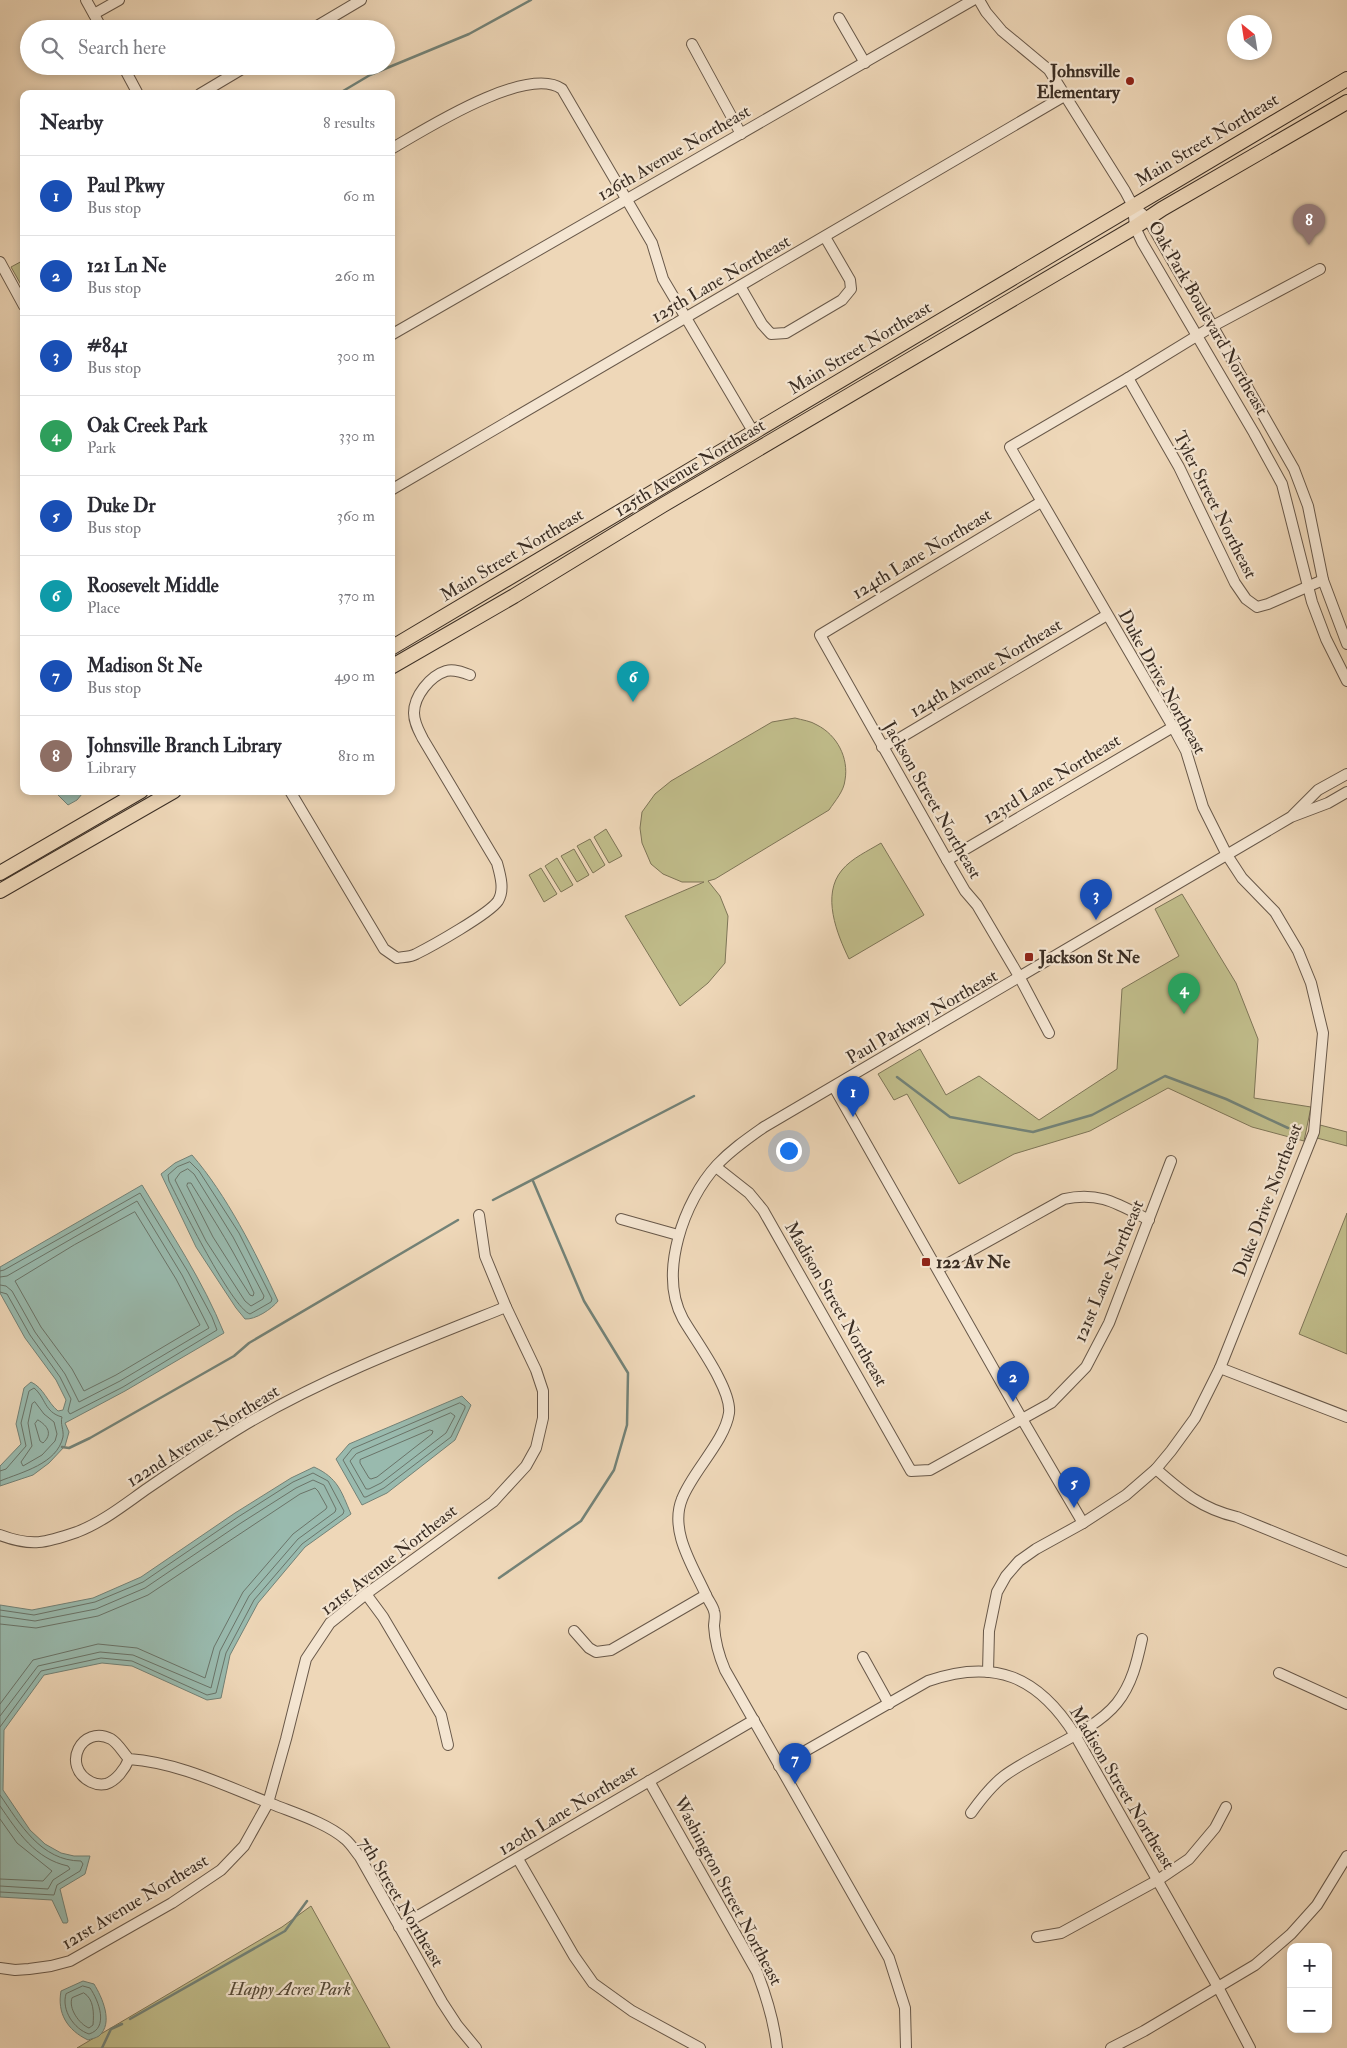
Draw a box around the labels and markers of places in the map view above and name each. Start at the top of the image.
place label: Johnsville Elementary [1037,60,1121,104]
marker: Johnsville Elementary [1124,75,1136,87]
pin: 8 [1293,204,1325,245]
pin: 6 [617,661,649,702]
pin: 3 [1080,879,1112,920]
place label: Jackson St Ne [1038,946,1140,969]
marker: Jackson St Ne [1023,951,1035,963]
pin: 4 [1168,973,1200,1014]
pin: 1 [837,1076,869,1117]
place label: 122 Av Ne [936,1251,1011,1274]
marker: 122 Av Ne [920,1256,932,1268]
pin: 2 [997,1361,1029,1402]
pin: 5 [1058,1467,1090,1508]
pin: 7 [779,1743,811,1784]

